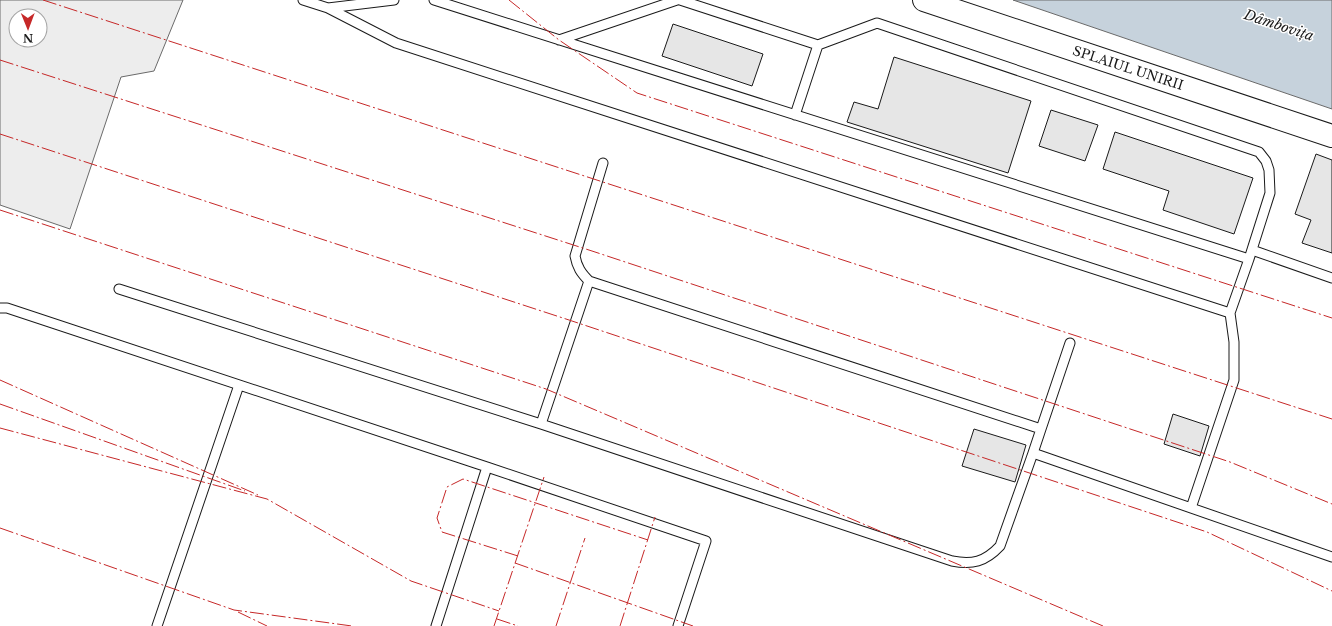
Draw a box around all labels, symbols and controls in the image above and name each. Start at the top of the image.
water label: Dâmbovița [1241,5,1316,45]
north arrow [8,8,48,48]
text: N [22,31,33,45]
street label: SPLAIUL UNIRII [1070,42,1186,94]

